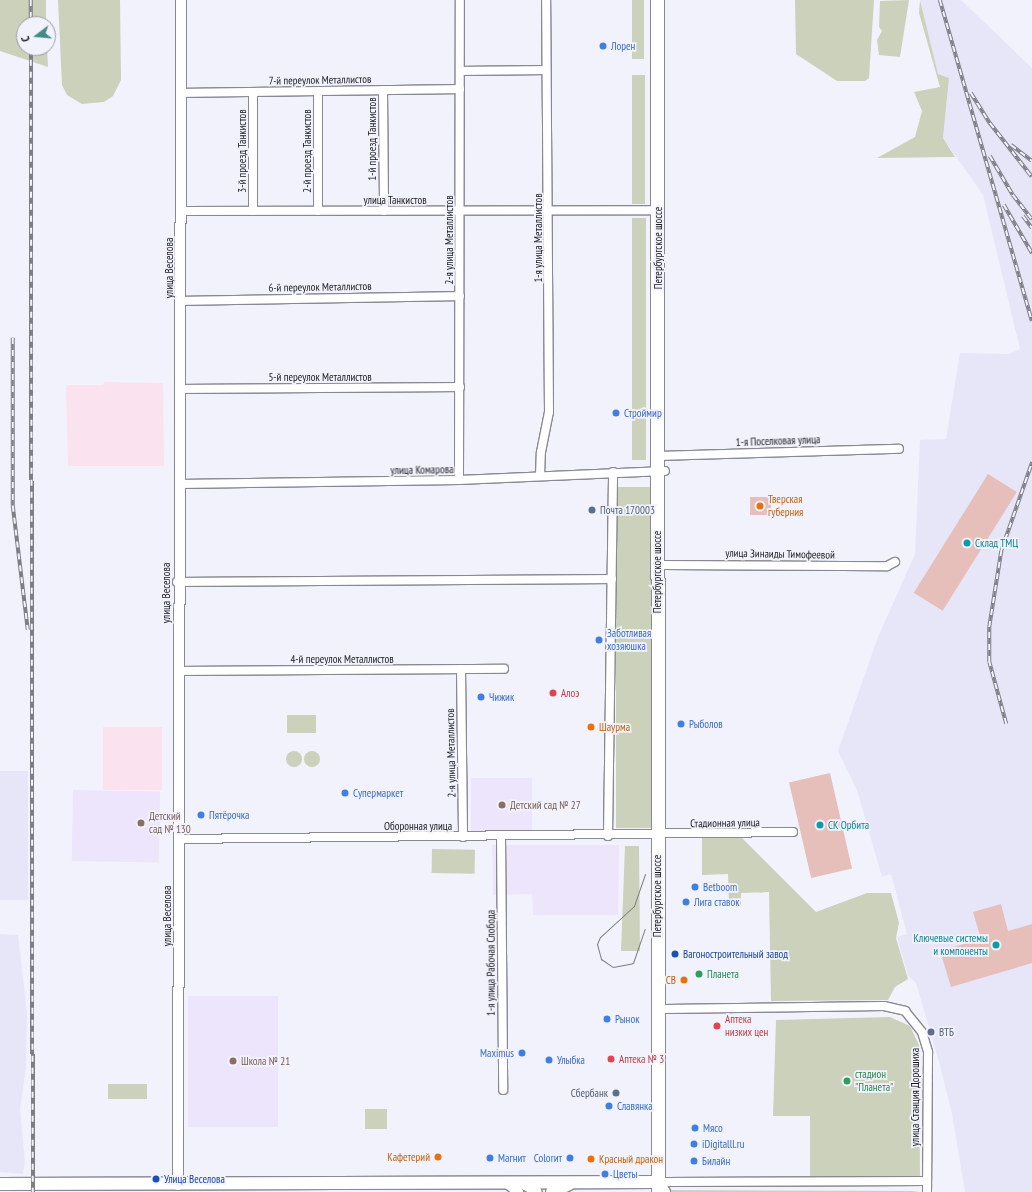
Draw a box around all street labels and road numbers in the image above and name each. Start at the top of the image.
street label: 7-й переулок Металлистов [269,73,371,87]
street label: 1-й проезд Танкистов [365,97,379,181]
street label: 3-й проезд Танкистов [235,109,249,193]
street label: 2-й проезд Танкистов [300,109,314,193]
street label: улица Танкистов [363,193,427,207]
street label: 1-я улица Металлистов [531,193,545,283]
street label: 2-я улица Металлистов [442,195,456,285]
street label: Петербургское шоссе [651,207,665,289]
street label: улица Веселова [162,238,176,298]
street label: 6-й переулок Металлистов [268,280,372,294]
street label: 5-й переулок Металлистов [268,370,372,384]
street label: 1-я Поселковая улица [735,433,821,449]
street label: улица Комарова [390,463,454,477]
street label: Петербургское шоссе [650,531,664,613]
street label: улица Зинаиды Тимофеевой [725,546,835,562]
street label: улица Веселова [159,563,173,623]
street label: 4-й переулок Металлистов [290,652,394,666]
street label: 2-я улица Металлистов [444,708,458,798]
street label: Стадионная улица [690,816,760,830]
street label: Оборонная улица [384,819,452,833]
street label: Петербургское шоссе [650,855,664,937]
street label: улица Веселова [160,886,174,946]
street label: 1-я улица Рабочая Слобода [484,910,498,1016]
street label: улица Станция Дорошиха [908,1048,922,1146]

